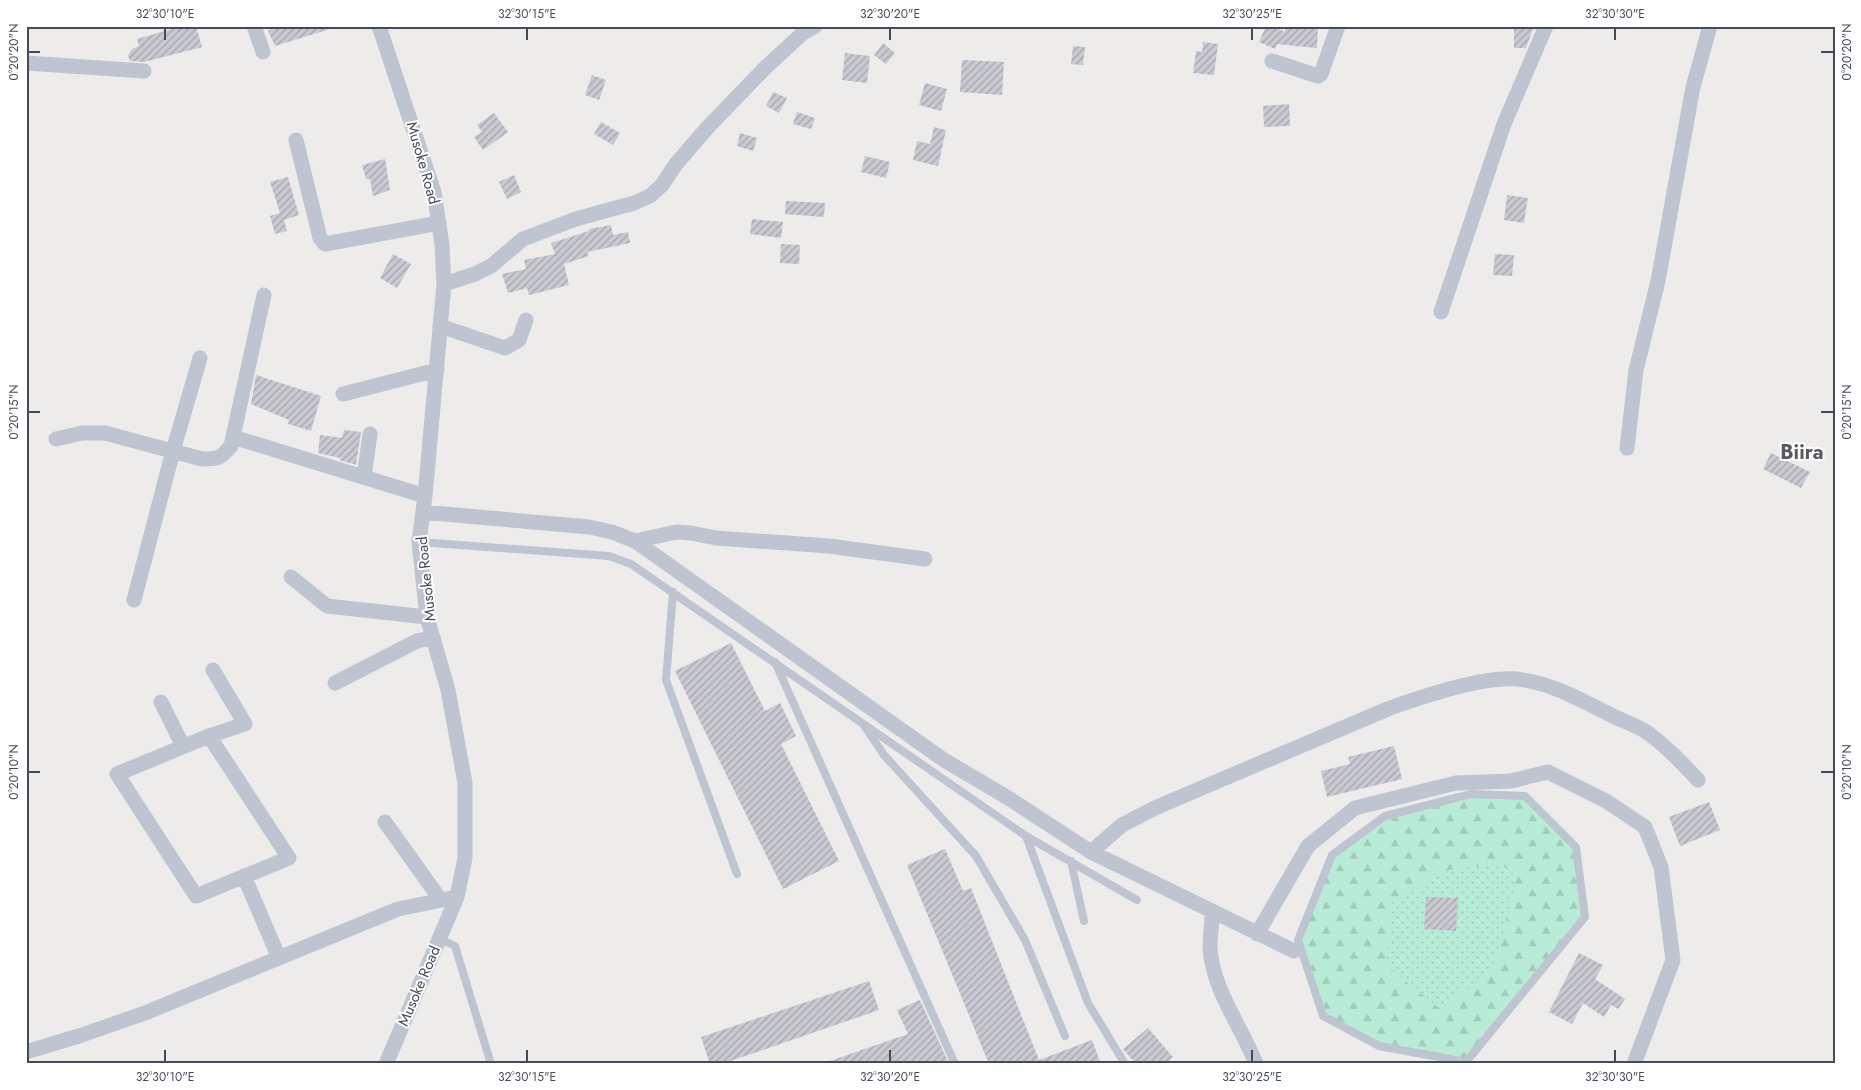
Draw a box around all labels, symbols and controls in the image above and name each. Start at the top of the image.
text: 32°30'10"E [136,5,194,23]
text: 32°30'15"E [498,5,556,23]
text: 32°30'20"E [860,5,920,23]
text: 32°30'25"E [1222,5,1282,23]
text: 32°30'30"E [1585,5,1645,23]
text: 0°20'20"N [5,24,23,80]
text: 0°20'20"N [1838,24,1856,80]
street label: Musoke Road [401,119,445,207]
text: 0°20'15"N [5,384,23,440]
text: 0°20'15"N [1838,384,1856,440]
district label: Biira [1780,438,1824,467]
street label: Musoke Road [411,535,441,623]
text: 0°20'10"N [5,744,23,800]
text: 0°20'10"N [1838,744,1856,800]
street label: Musoke Road [392,942,446,1030]
text: 32°30'10"E [136,1068,194,1086]
text: 32°30'15"E [498,1068,556,1086]
text: 32°30'20"E [860,1068,920,1086]
text: 32°30'25"E [1222,1068,1282,1086]
text: 32°30'30"E [1585,1068,1645,1086]

